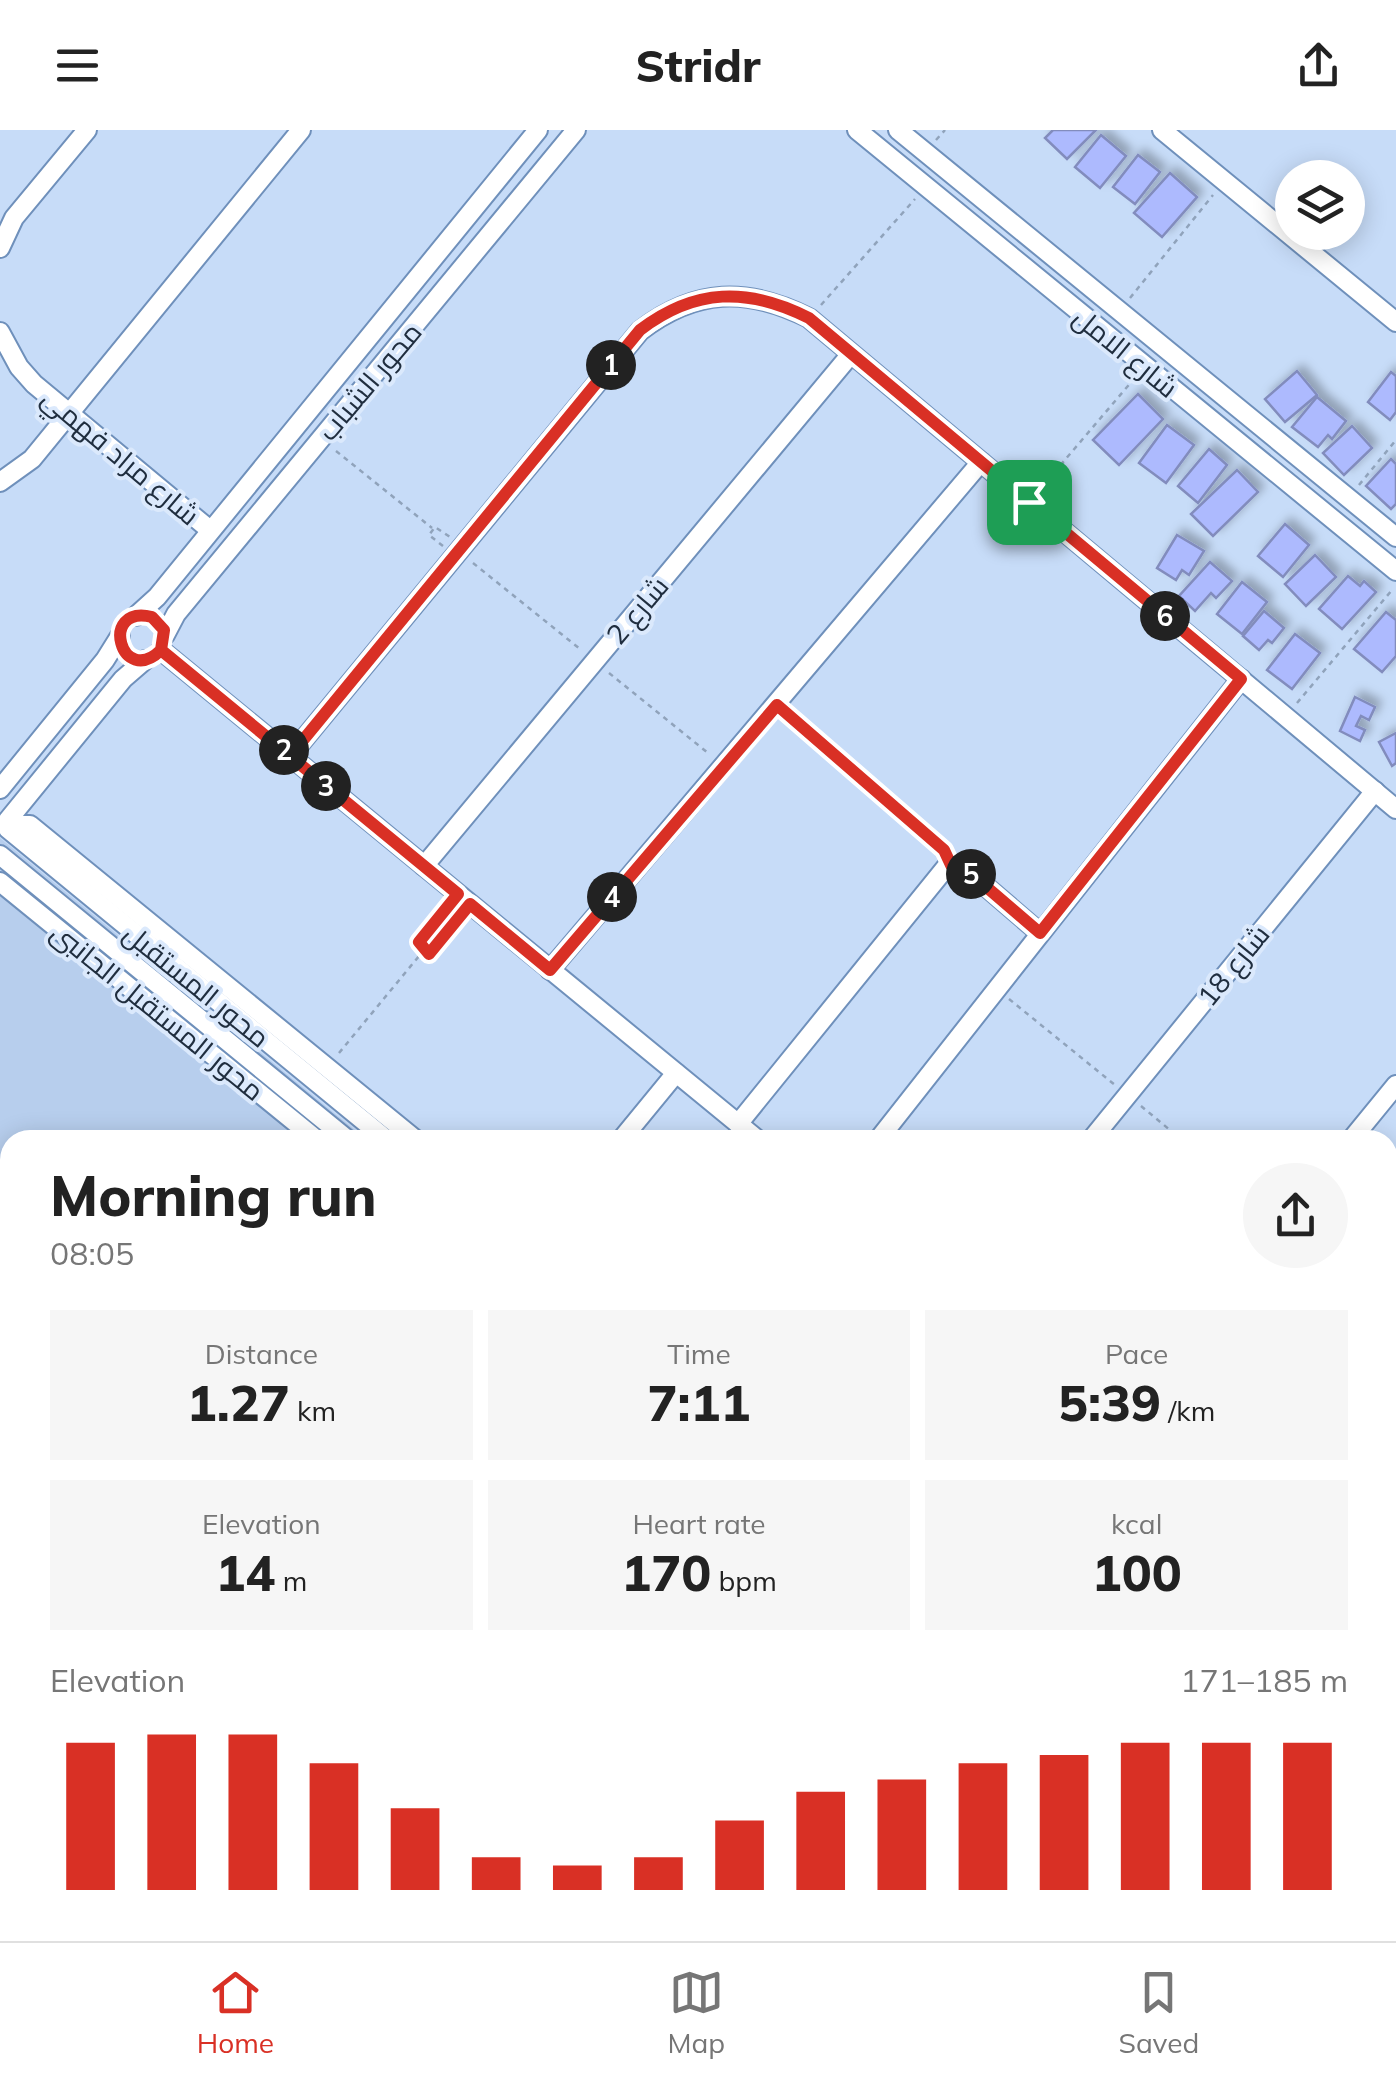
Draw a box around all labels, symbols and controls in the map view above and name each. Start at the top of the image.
text: Stridr [636,37,760,93]
icon: menu [50,38,105,93]
icon: share [1291,38,1346,93]
map controls [1275,160,1365,250]
button: layers [1275,160,1365,250]
street label: شارع الامل [1065,299,1185,406]
street label: محور الشباب [309,315,429,447]
pin: 1 [586,340,636,390]
text: 1 [603,347,619,382]
street label: شارع مراد فهمي [32,380,207,536]
pin [987,460,1072,545]
icon: arrive [1002,475,1057,530]
street label: شارع 2 [598,569,677,653]
pin: 6 [1140,591,1190,641]
text: 6 [1157,598,1173,633]
pin: 2 [259,725,309,775]
text: 2 [276,732,292,767]
pin: 3 [301,761,351,811]
text: 3 [318,768,334,803]
pin: 5 [946,849,996,899]
text: 5 [963,856,979,891]
pin: 4 [587,872,637,922]
text: 4 [604,879,620,914]
street label: محور المستقبل الجانبى [44,914,272,1108]
street label: محور المستقبل [117,915,277,1055]
street label: شارع 18 [1189,917,1278,1014]
text: Morning run [50,1161,377,1230]
button: share [1243,1163,1348,1268]
text: 08:05 [50,1233,134,1273]
text: Distance [205,1336,318,1371]
text: Time [667,1336,731,1371]
text: Pace [1105,1336,1168,1371]
text: 1.27 [187,1371,290,1434]
text: 7:11 [647,1371,750,1434]
text: 5:39 [1058,1371,1161,1434]
text: km [290,1393,336,1428]
text: /km [1161,1393,1215,1428]
text: Elevation [202,1506,321,1541]
text: Heart rate [632,1506,766,1541]
text: kcal [1111,1506,1162,1541]
text: 14 [215,1541,275,1604]
text: 170 [621,1541,711,1604]
text: 100 [1092,1541,1182,1604]
text: m [275,1563,307,1598]
text: bpm [711,1563,777,1598]
text: Elevation [50,1660,185,1700]
text: 171–185 m [1180,1660,1348,1700]
tab: Home [197,1965,274,2060]
tab: Map [667,1965,725,2060]
tab: Saved [1118,1965,1199,2060]

